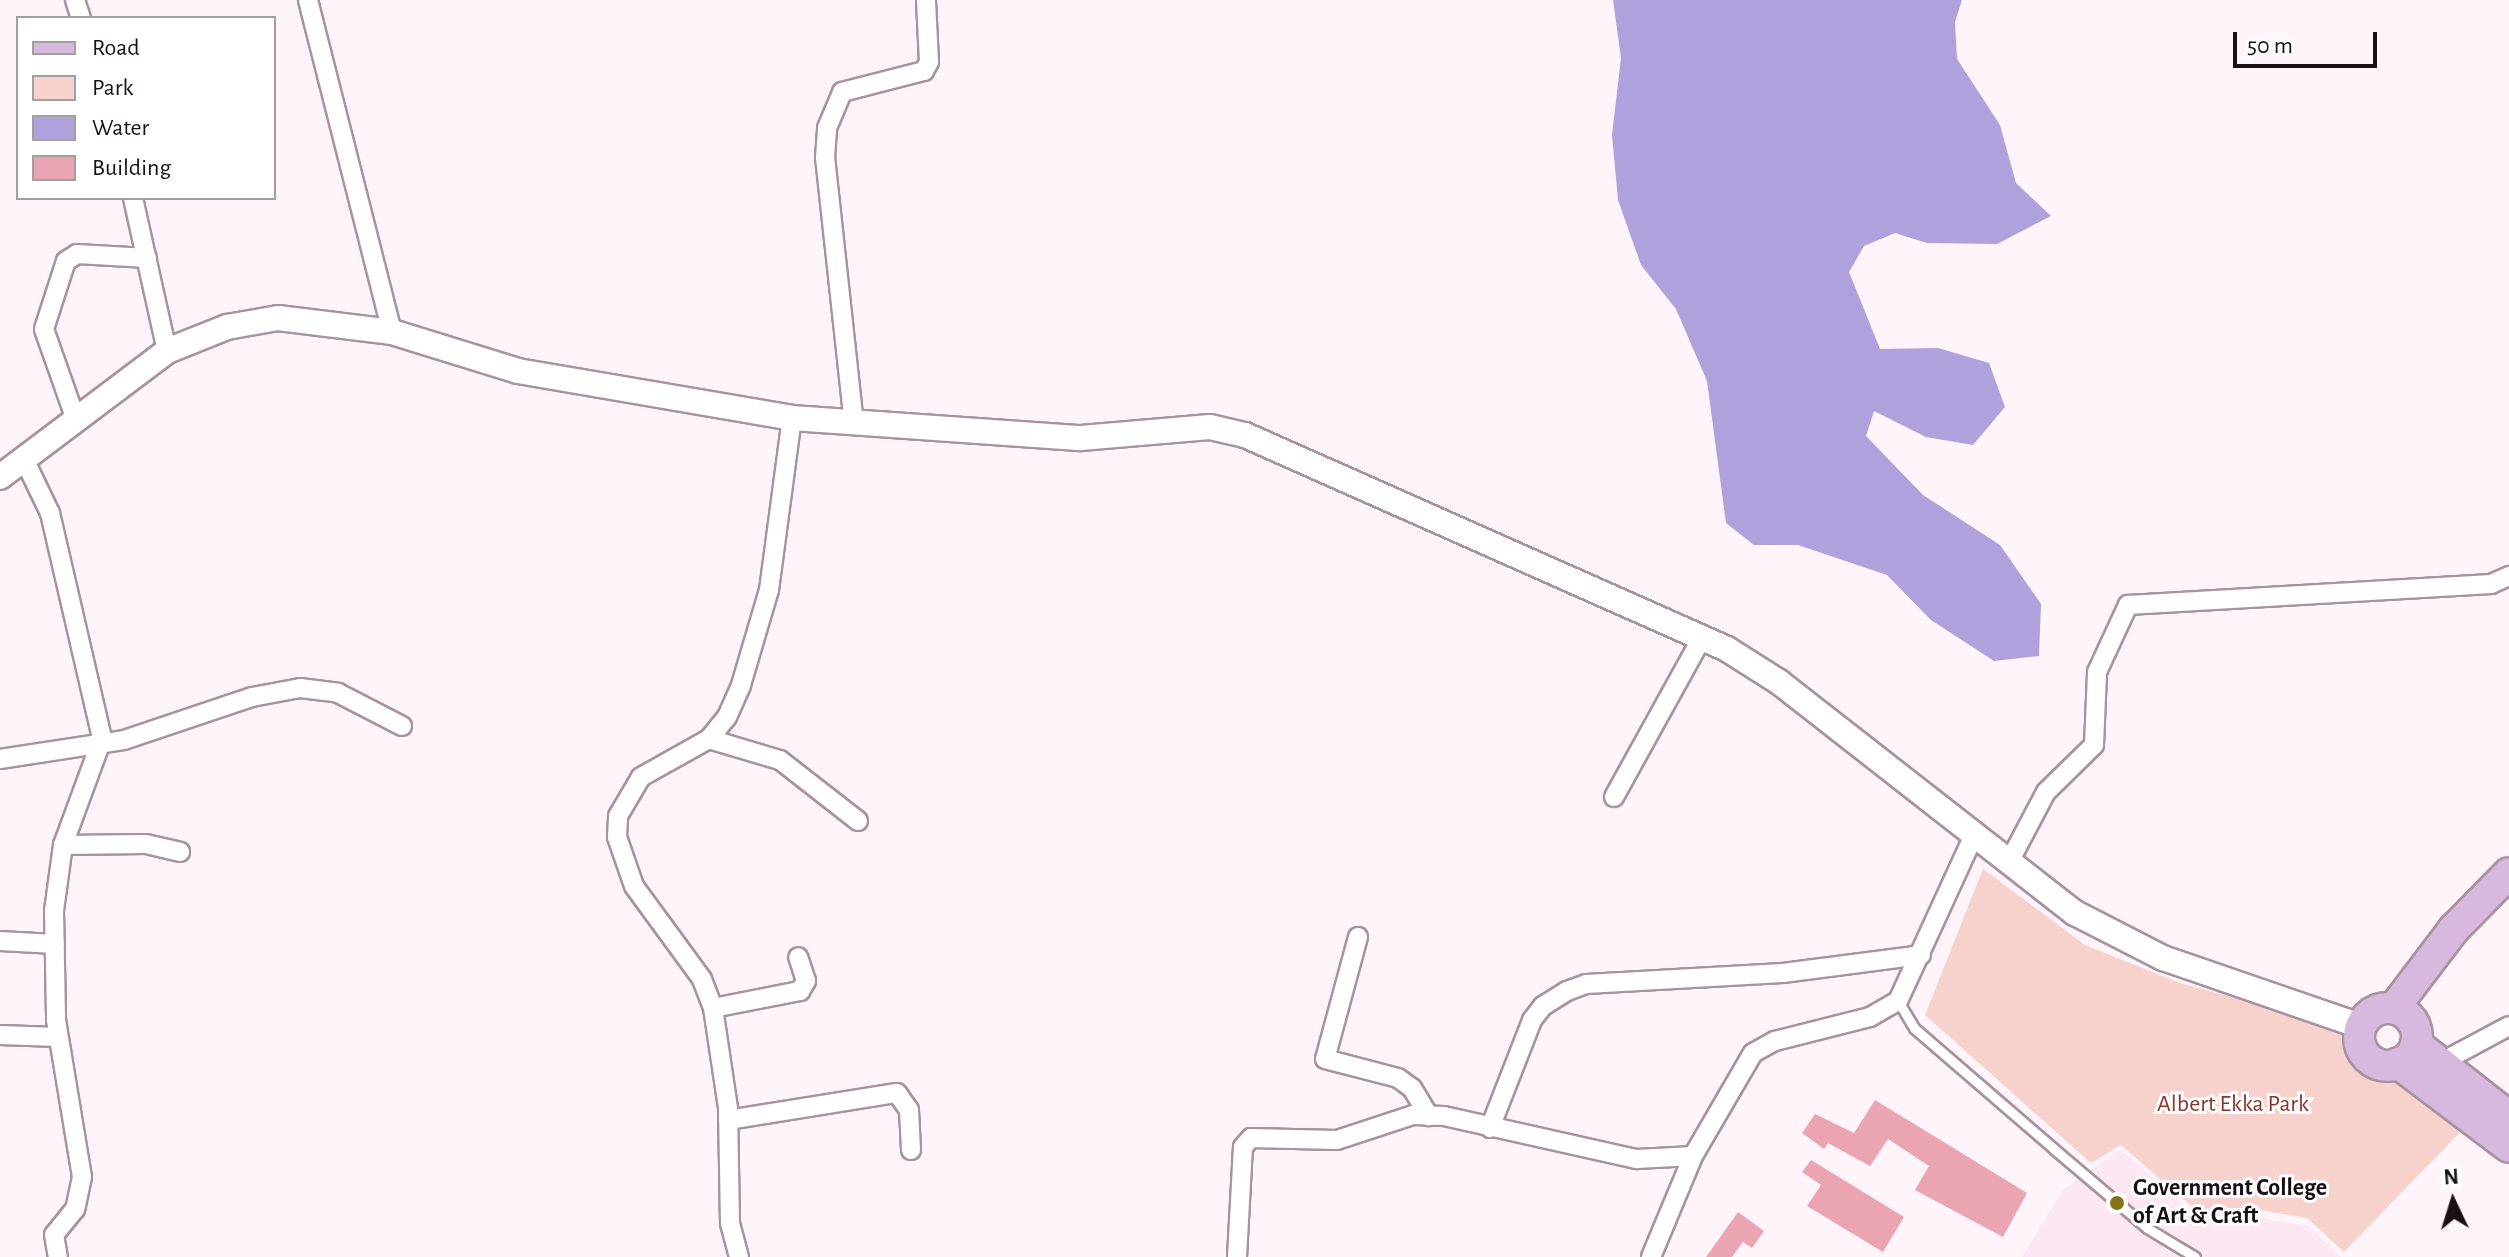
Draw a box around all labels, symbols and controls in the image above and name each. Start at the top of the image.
legend [16,16,276,200]
scale bar [2237,16,2381,66]
text: 50 m [2247,34,2293,58]
text: Road [92,36,140,60]
text: Park [92,76,133,100]
text: Water [92,116,149,140]
text: Building [92,156,171,180]
park label: Albert Ekka Park [2157,1091,2309,1119]
north arrow [2413,1161,2493,1241]
text: N [2443,1166,2460,1189]
place label: Government College of Art & Craft [2133,1175,2327,1231]
marker: Government College of Art & Craft [2108,1194,2126,1212]

